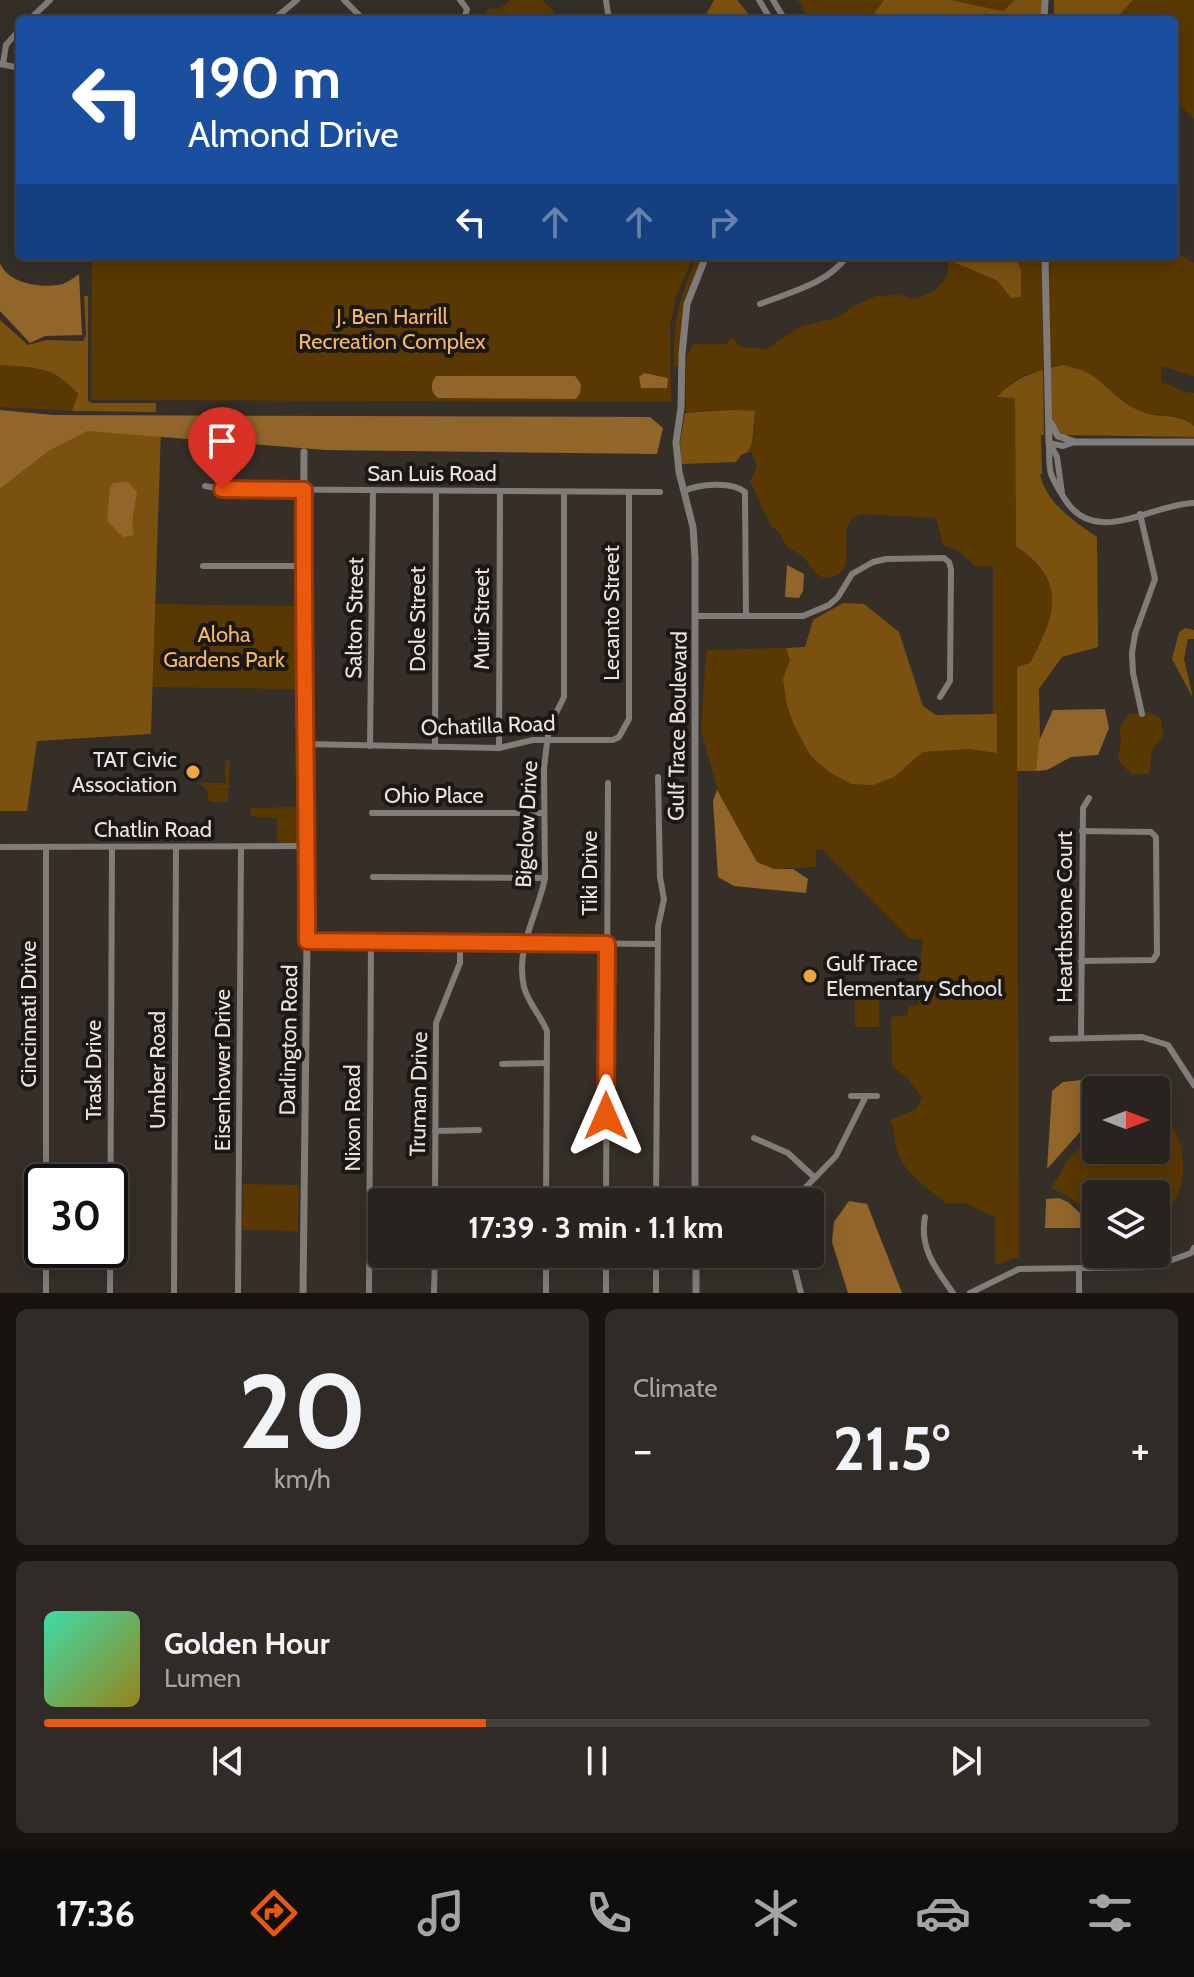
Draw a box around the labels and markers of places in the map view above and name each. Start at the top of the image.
pin [188,407,256,489]
place label: TAT Civic Association [72,746,177,798]
marker: TAT Civic Association [184,763,202,781]
place label: Gulf Trace Elementary School [826,950,1003,1002]
marker: Gulf Trace Elementary School [801,967,819,985]

